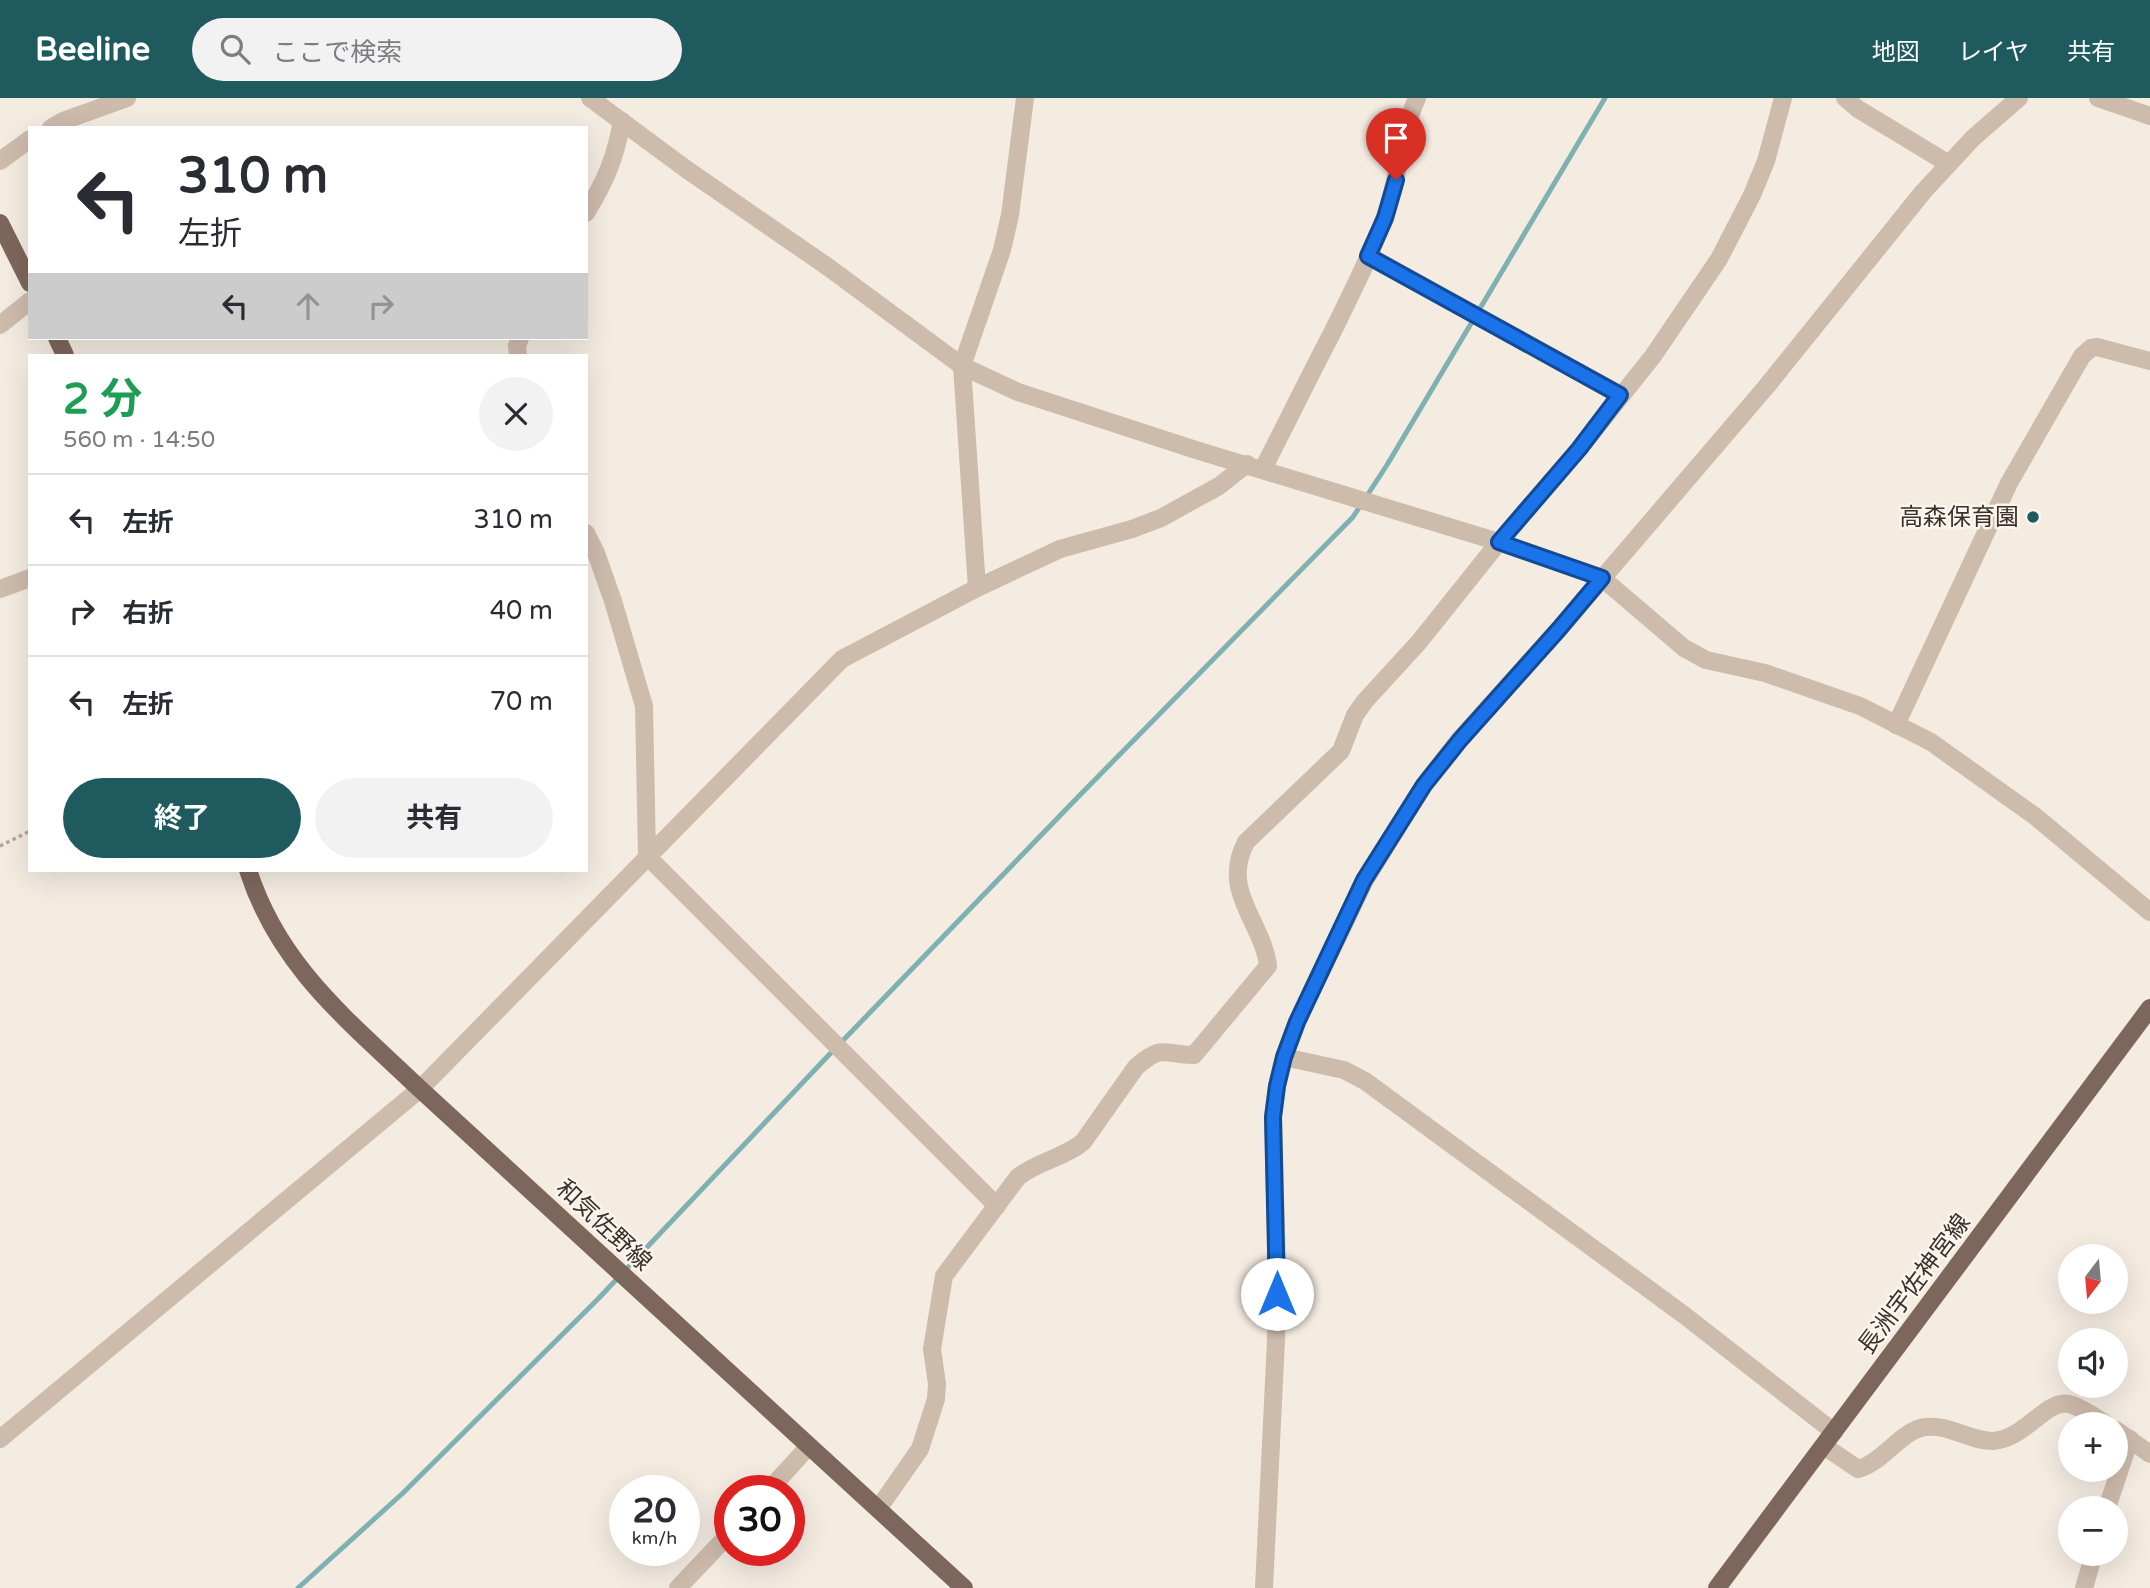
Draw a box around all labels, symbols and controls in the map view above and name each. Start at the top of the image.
search box [192,18,682,81]
text: Beeline [35,30,150,69]
icon: search [216,30,254,68]
text: ここで検索 [272,37,402,68]
text: 地図 [1872,38,1920,67]
text: レイヤ [1958,38,2029,67]
text: 共有 [2067,38,2115,67]
pin [1366,108,1426,180]
icon: arrive [1377,119,1415,157]
text: 310 m [178,147,328,206]
icon: left [63,154,154,245]
text: 左折 [178,215,242,253]
icon: left [216,287,254,325]
icon: ahead [289,287,327,325]
icon: right [362,287,400,325]
text: 2 分 [63,374,142,425]
button: close [479,377,553,451]
text: 560 m · 14:50 [63,426,215,454]
icon: left [63,501,101,539]
place label: 高森保育園 [1899,503,2019,532]
text: 310 m [473,504,553,535]
text: 左折 [122,507,174,538]
marker: 高森保育園 [2025,509,2041,525]
icon: right [63,592,101,630]
text: 40 m [490,595,553,626]
text: 右折 [122,598,174,629]
icon: left [63,683,101,721]
text: 70 m [490,686,553,717]
text: 左折 [122,689,174,720]
button: 終了 [63,778,301,858]
button: 共有 [315,778,553,858]
street label: 和気佐野線 [550,1174,657,1277]
street label: 長洲宇佐神宮線 [1852,1208,1977,1360]
north arrow [2058,1244,2128,1314]
map controls [2058,1244,2128,1566]
position arrow [1240,1257,1314,1331]
button: sound [2058,1328,2128,1398]
button: + [2058,1412,2128,1482]
speed limit sign: 30 [714,1475,805,1566]
text: 20 [633,1490,676,1532]
button: − [2058,1496,2128,1566]
text: km/h [632,1527,677,1549]

